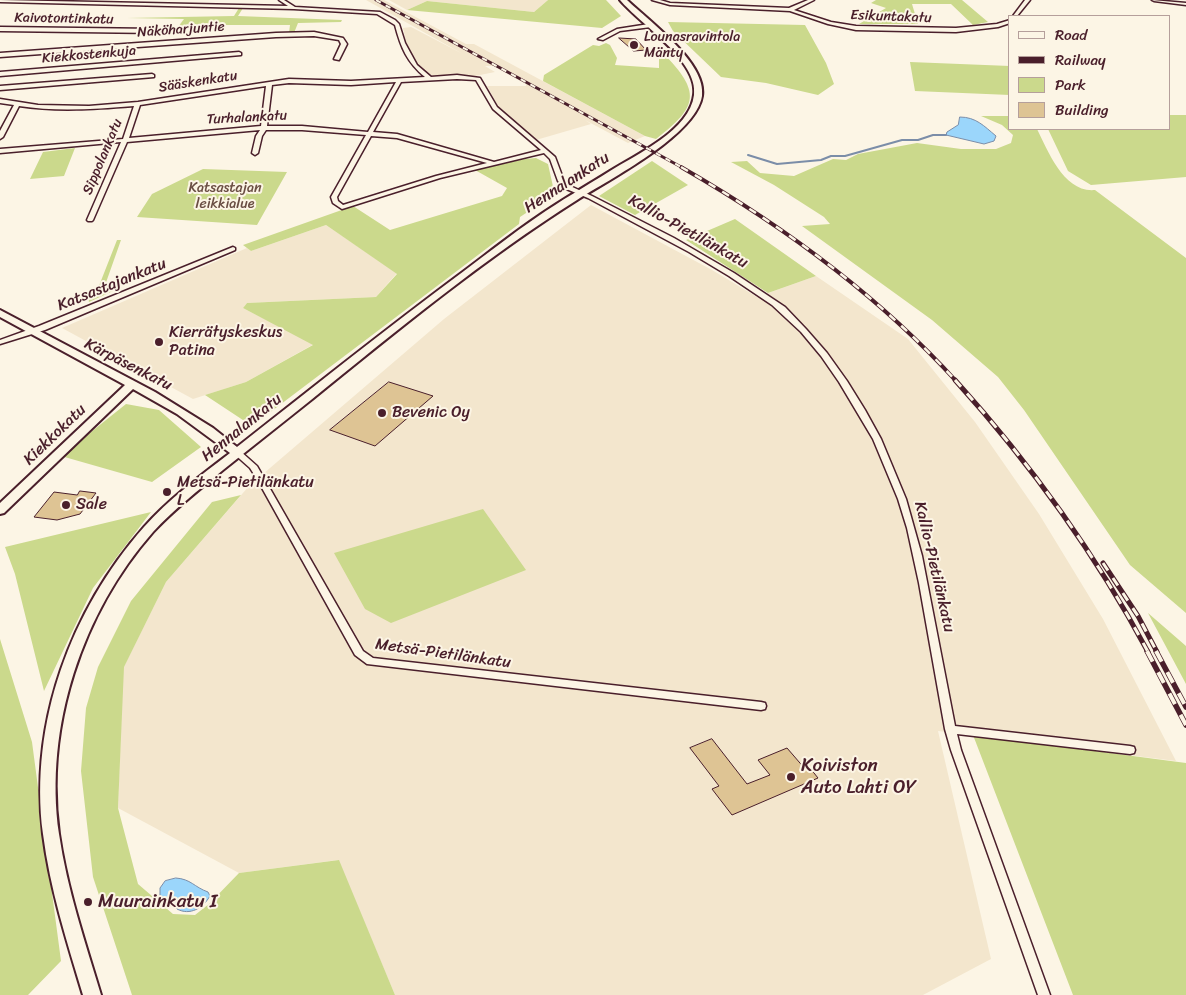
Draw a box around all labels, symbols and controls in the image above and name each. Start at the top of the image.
street label: Esikuntakatu [850,7,932,27]
street label: Kaivotontinkatu [14,10,114,28]
legend [1008,15,1171,130]
street label: Näköharjuntie [137,19,225,41]
text: Road [1055,22,1087,48]
place label: Lounasravintola Mänty [644,29,740,62]
marker: Lounasravintola Mänty [628,39,640,51]
street label: Kiekkostenkuja [41,43,137,67]
text: Railway [1055,47,1106,73]
street label: Sääskenkatu [157,67,239,97]
text: Park [1055,72,1086,98]
text: Building [1055,97,1109,123]
street label: Turhalankatu [206,108,288,128]
street label: Sippolankatu [79,117,127,197]
street label: Hennalankatu [521,148,613,218]
park label: Katsastajan leikkialue [188,180,262,212]
street label: Kallio-Pietilänkatu [625,191,751,273]
street label: Katsastajankatu [55,254,169,316]
place label: Kierrätyskeskus Patina [169,323,282,361]
street label: Kärpäsenkatu [81,335,175,395]
marker: Kierrätyskeskus Patina [153,336,165,348]
street label: Hennalankatu [198,390,286,466]
street label: Kiekkokatu [20,401,90,469]
place label: Bevenic Oy [392,403,470,423]
marker: Bevenic Oy [376,407,388,419]
place label: Metsä-Pietilänkatu L [177,473,314,511]
marker: Metsä-Pietilänkatu L [161,486,173,498]
place label: Sale [76,495,107,515]
marker: Sale [60,499,72,511]
street label: Kallio-Pietilänkatu [910,500,958,634]
street label: Metsä-Pietilänkatu [374,635,512,673]
place label: Koiviston Auto Lahti OY [801,755,916,799]
marker: Koiviston Auto Lahti OY [785,771,797,783]
place label: Muurainkatu I [98,891,217,913]
marker: Muurainkatu I [82,896,94,908]

